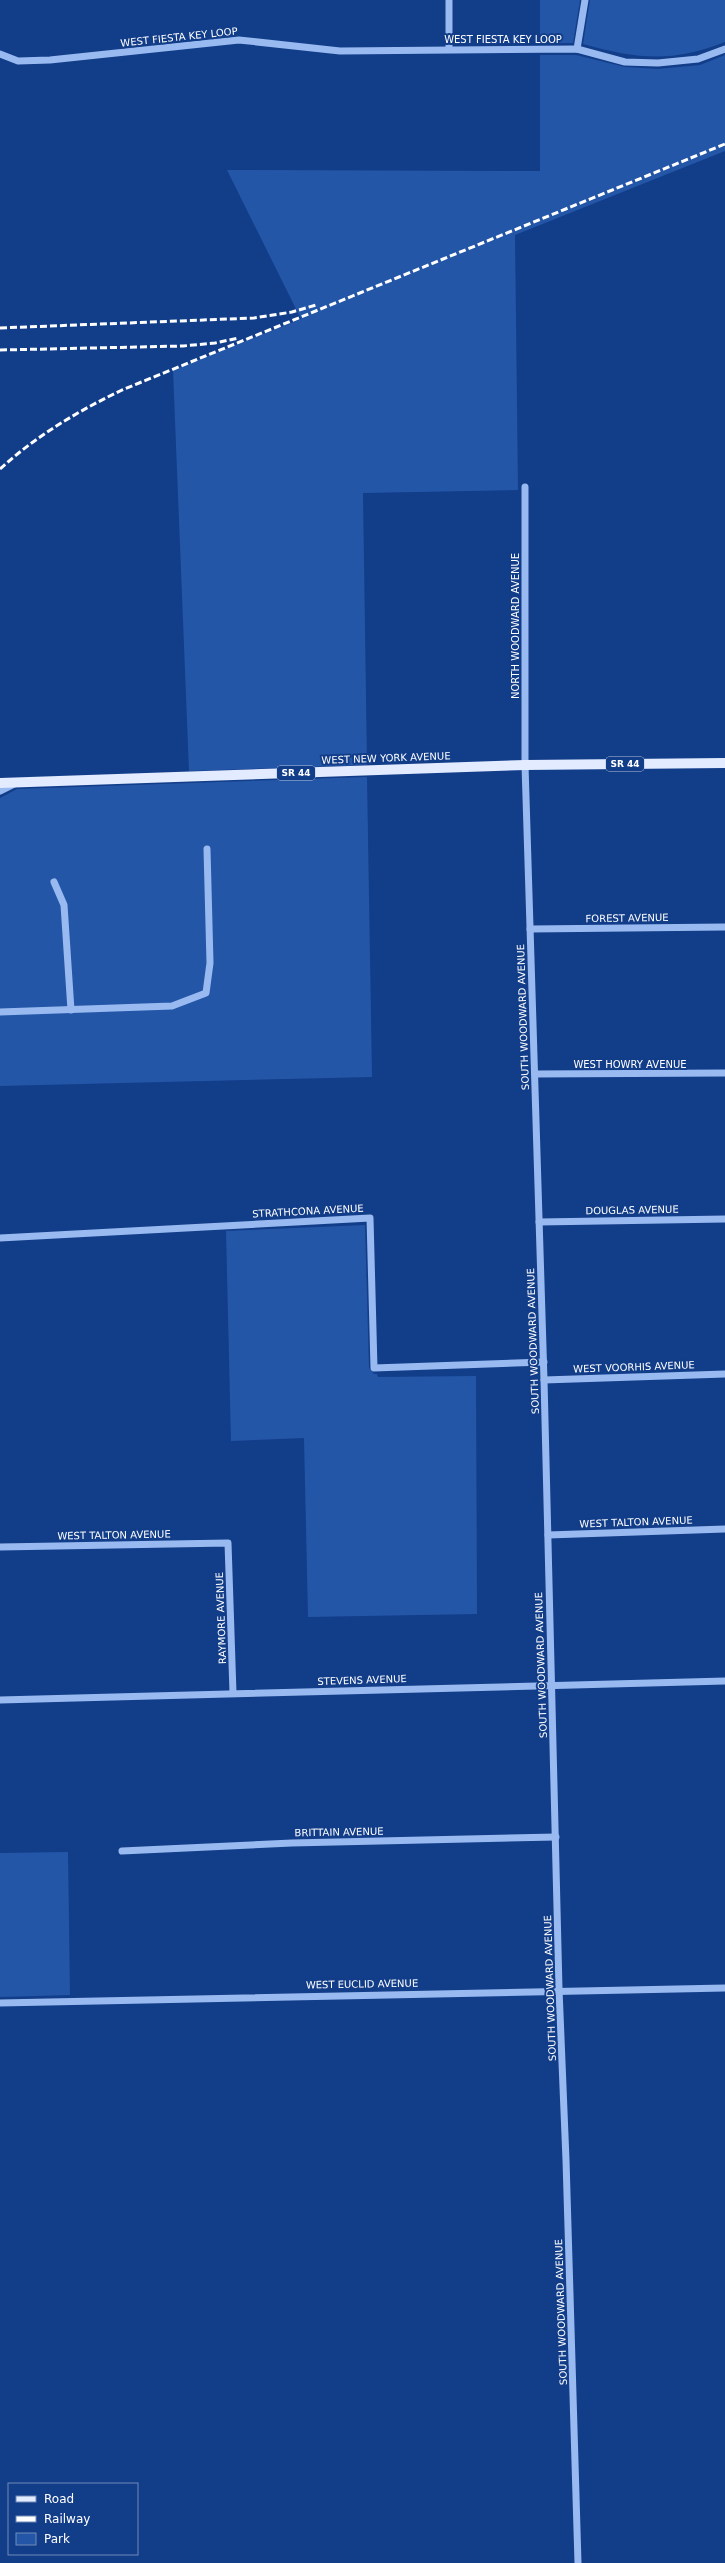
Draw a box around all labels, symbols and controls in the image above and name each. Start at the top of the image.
street label: WEST FIESTA KEY LOOP [120,25,238,49]
street label: WEST FIESTA KEY LOOP [444,34,562,45]
street label: NORTH WOODWARD AVENUE [510,553,521,699]
street label: WEST NEW YORK AVENUE [321,750,451,766]
road number: SR 44 [606,757,644,771]
road number: SR 44 [277,766,315,780]
street label: FOREST AVENUE [585,912,669,924]
street label: SOUTH WOODWARD AVENUE [515,944,531,1090]
street label: WEST HOWRY AVENUE [573,1059,687,1070]
street label: STRATHCONA AVENUE [252,1203,364,1219]
street label: DOUGLAS AVENUE [585,1204,679,1216]
street label: SOUTH WOODWARD AVENUE [525,1268,541,1414]
street label: WEST VOORHIS AVENUE [573,1359,695,1375]
street label: WEST TALTON AVENUE [579,1515,693,1529]
street label: WEST TALTON AVENUE [57,1529,171,1541]
street label: RAYMORE AVENUE [214,1572,228,1664]
street label: SOUTH WOODWARD AVENUE [533,1592,549,1738]
street label: STEVENS AVENUE [317,1673,407,1687]
street label: BRITTAIN AVENUE [294,1826,384,1838]
street label: SOUTH WOODWARD AVENUE [542,1915,558,2061]
street label: WEST EUCLID AVENUE [306,1978,418,1990]
street label: SOUTH WOODWARD AVENUE [553,2239,569,2385]
legend [8,2483,138,2555]
text: Road [44,2492,74,2506]
text: Railway [44,2512,90,2526]
text: Park [44,2532,70,2546]

